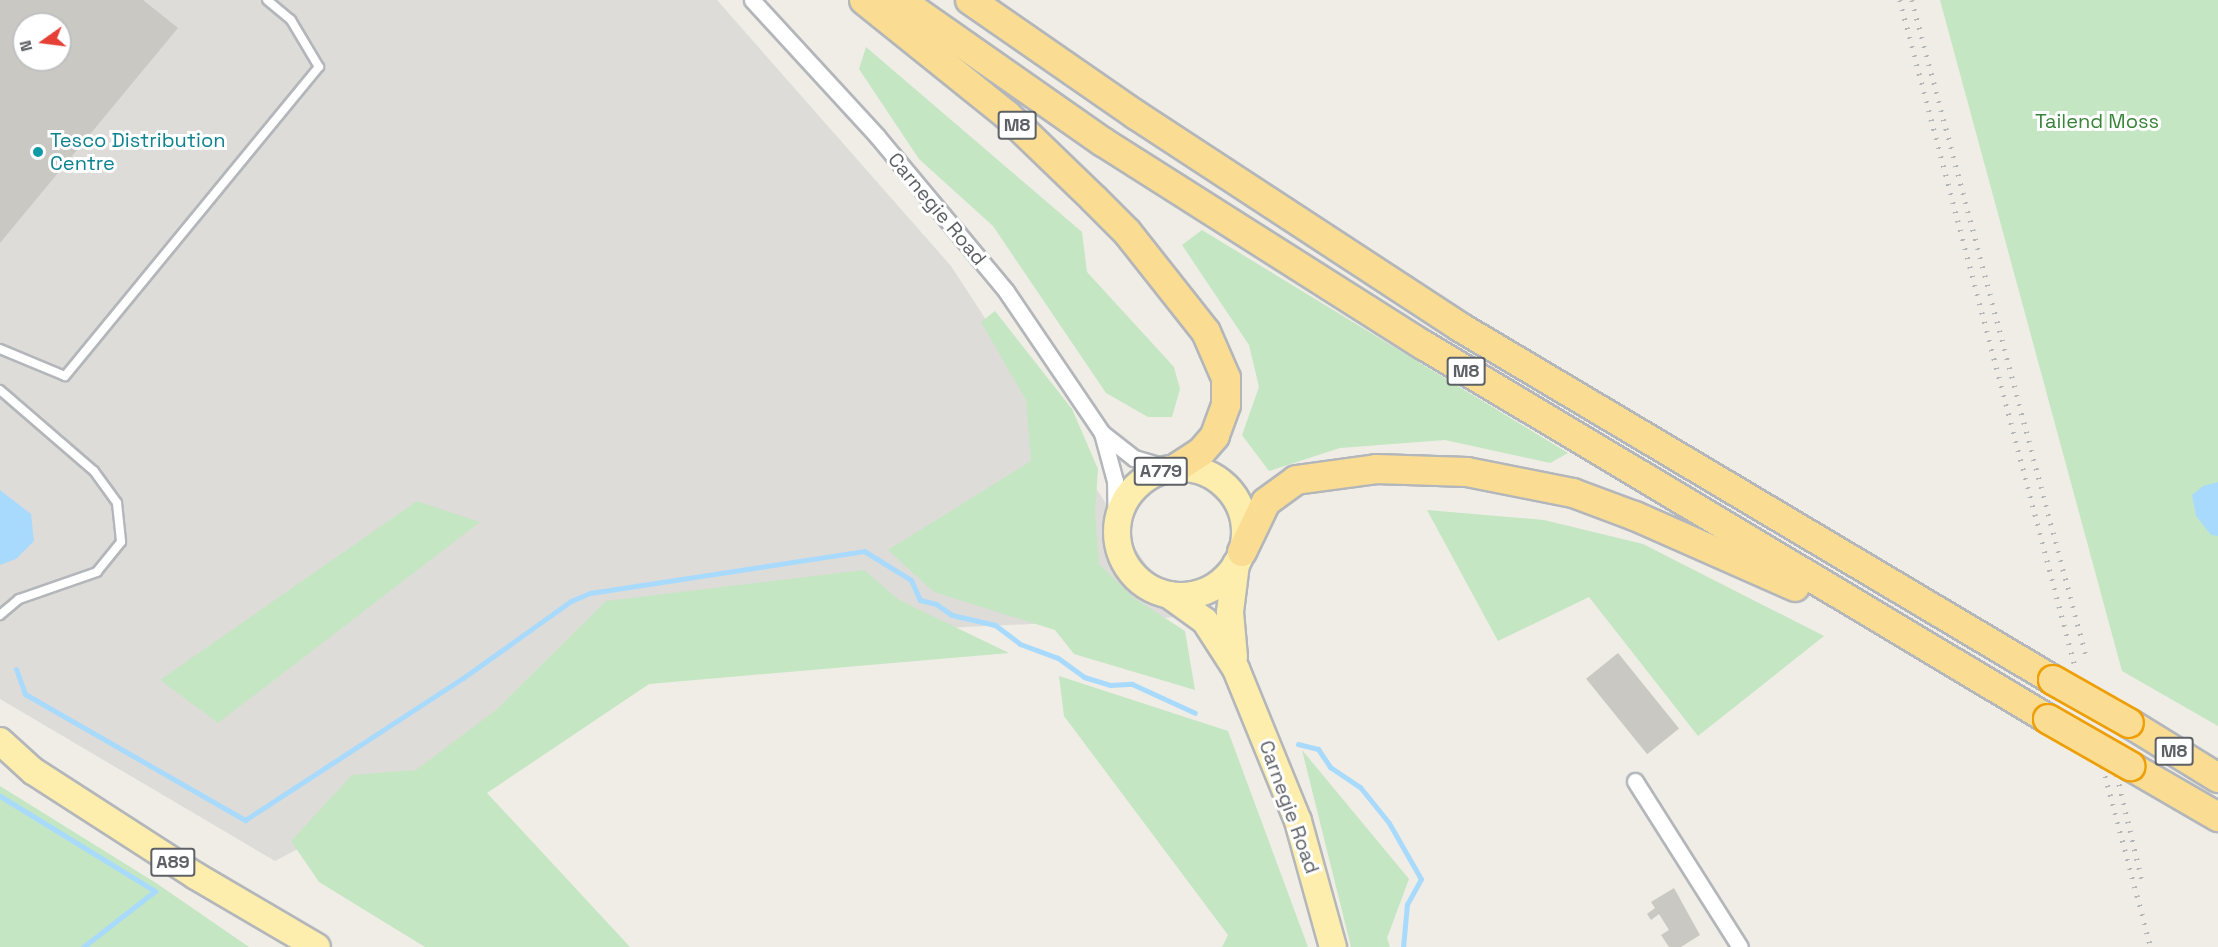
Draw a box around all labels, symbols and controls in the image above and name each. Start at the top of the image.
north arrow [12,12,72,72]
text: N [15,38,37,54]
park label: Tailend Moss [2035,109,2159,133]
road number: M8 [998,110,1036,140]
place label: Tesco Distribution Centre [50,128,226,175]
marker: Tesco Distribution Centre [31,145,45,159]
street label: Carnegie Road [883,148,991,270]
road number: M8 [1446,356,1486,386]
road number: A779 [1132,456,1190,486]
road number: M8 [2154,736,2194,766]
street label: Carnegie Road [1254,737,1324,877]
road number: A89 [149,847,197,877]

